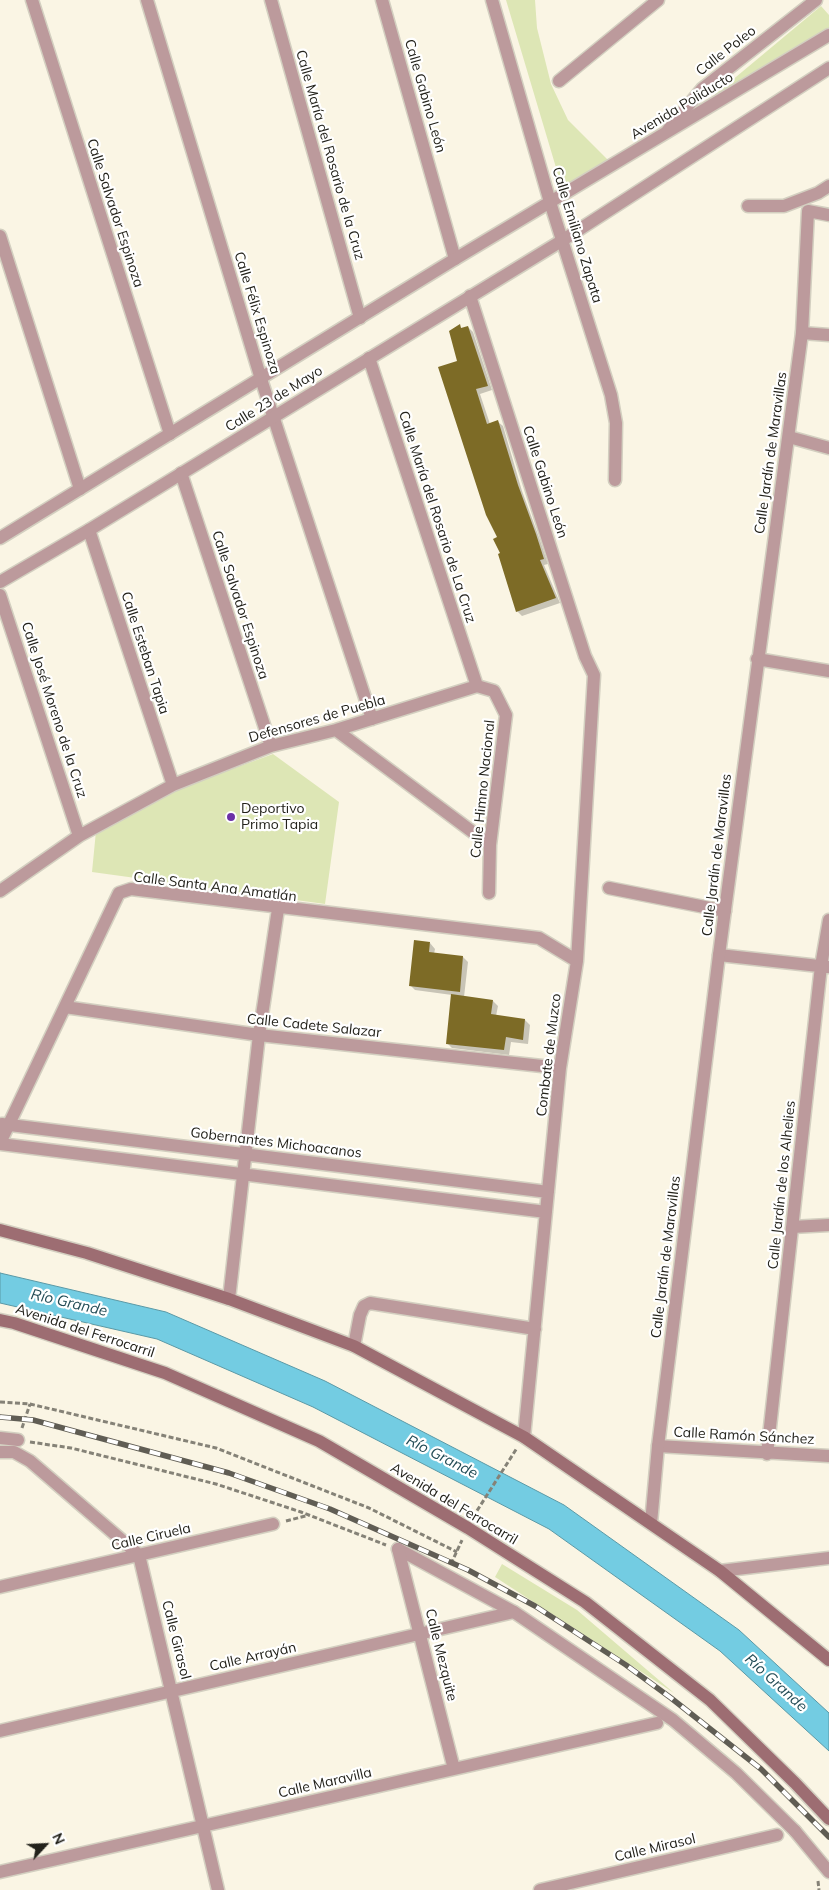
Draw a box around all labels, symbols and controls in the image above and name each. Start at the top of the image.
street label: Calle Poleo [693,22,759,80]
street label: Calle Gabino León [401,37,449,155]
street label: Calle María del Rosario de la Cruz [292,48,368,262]
street label: Avenida Poliducto [628,69,736,143]
street label: Calle Salvador Espinoza [83,136,147,290]
street label: Calle Emiliano Zapata [548,165,606,305]
street label: Calle Félix Espinoza [230,250,284,376]
street label: Calle 23 de Mayo [222,362,326,436]
street label: Calle Jardín de Maravillas [751,371,791,535]
street label: Calle María del Rosario de La Cruz [395,409,479,625]
street label: Calle Gabino León [519,424,571,540]
street label: Calle Salvador Espinoza [208,528,272,682]
street label: Calle Esteban Tapia [117,590,173,716]
street label: Calle José Moreno de la Cruz [18,620,90,800]
street label: Defensores de Puebla [247,691,387,747]
street label: Calle Himno Nacional [467,719,499,859]
street label: Calle Jardín de Maravillas [699,773,735,937]
place label: Deportivo Primo Tapia [241,801,318,834]
marker: Deportivo Primo Tapia [225,811,237,823]
street label: Calle Santa Ana Amatlán [132,869,298,905]
street label: Combate de Muzco [533,992,565,1118]
street label: Calle Cadete Salazar [246,1011,382,1041]
street label: Calle Jardín de los Alhelies [765,1100,799,1270]
street label: Gobernantes Michoacanos [189,1124,363,1162]
street label: Calle Jardín de Maravillas [648,1175,684,1339]
water label: Río Grande [29,1285,109,1321]
street label: Avenida del Ferrocarril [13,1301,157,1361]
street label: Calle Ramón Sánchez [673,1424,815,1448]
water label: Río Grande [403,1431,481,1483]
street label: Avenida del Ferrocarril [387,1459,521,1549]
street label: Calle Ciruela [110,1520,192,1554]
street label: Calle Girasol [158,1599,194,1681]
street label: Calle Mezquite [421,1607,461,1703]
street label: Calle Arrayán [208,1639,298,1675]
water label: Río Grande [741,1650,811,1716]
street label: Calle Maravilla [277,1764,373,1802]
north arrow [20,1820,70,1870]
text: N [48,1830,69,1847]
street label: Calle Mirasol [613,1831,697,1865]

